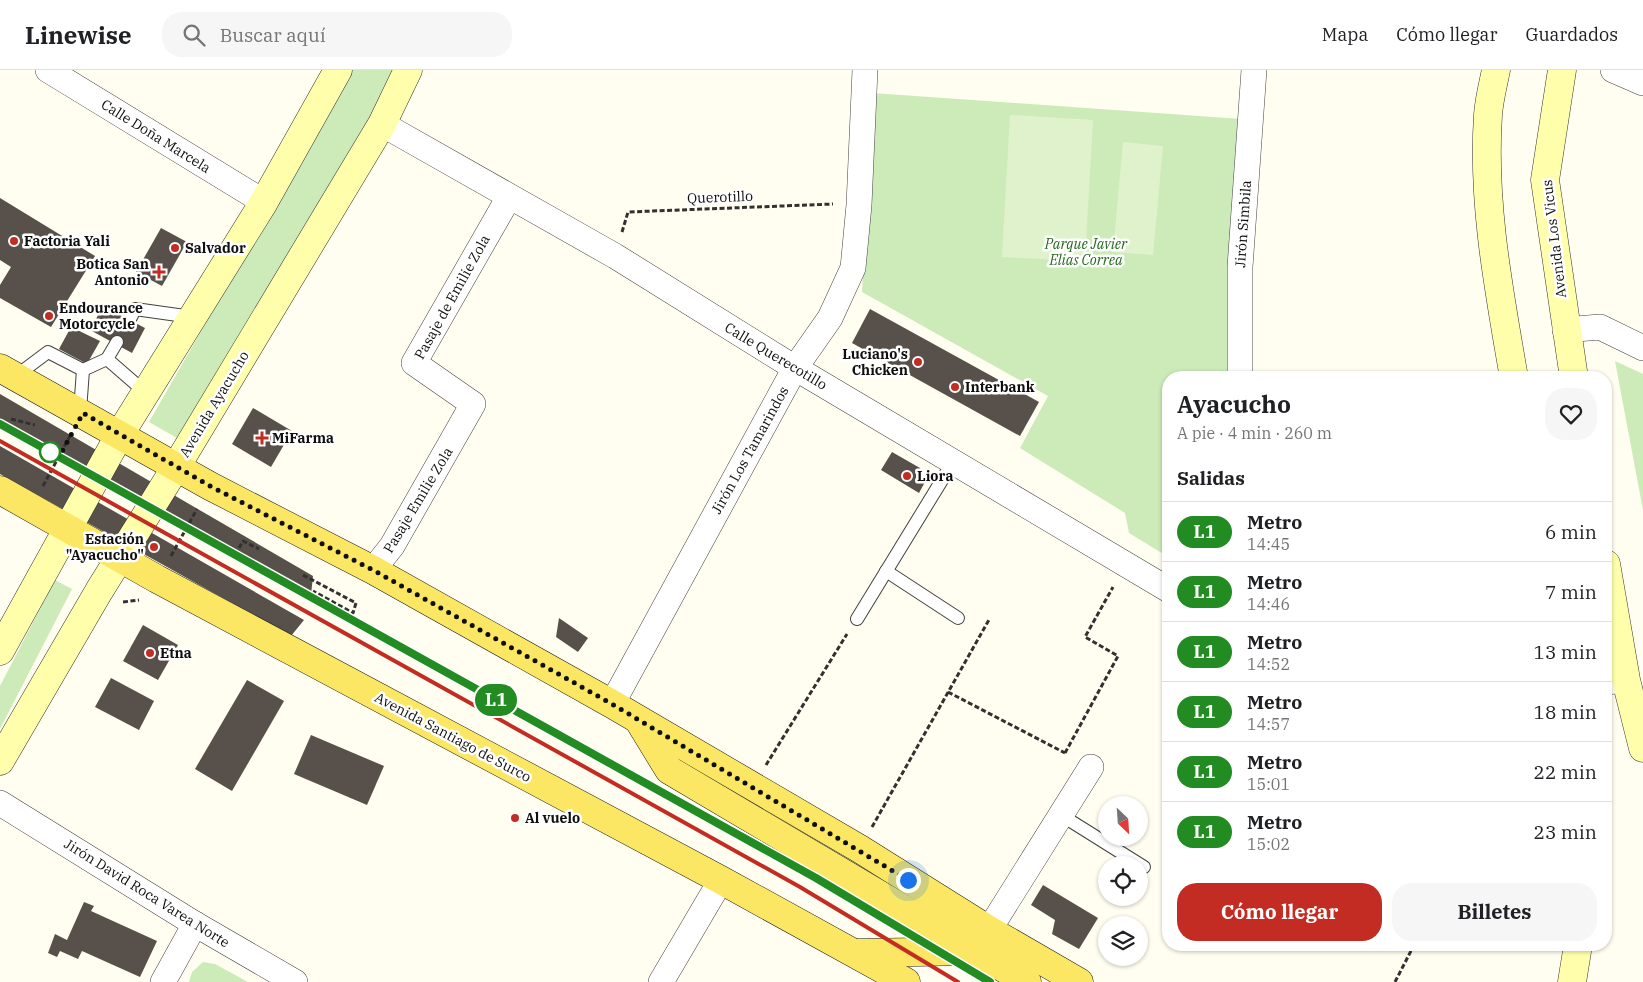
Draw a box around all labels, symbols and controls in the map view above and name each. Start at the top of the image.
search box [162,12,512,57]
text: Linewise [25,19,132,51]
icon: search [180,21,208,49]
text: Buscar aquí [220,23,326,47]
text: Mapa [1322,23,1368,46]
text: Cómo llegar [1396,23,1497,46]
text: Guardados [1525,23,1618,46]
street label: Calle Doña Marcela [98,95,214,177]
street label: Jirón Simbila [1231,179,1255,268]
street label: Avenida Los Vicus [1538,179,1570,299]
street label: Querotillo [687,187,753,207]
street label: Pasaje de Emilie Zola [410,231,494,362]
place label: Factoria Yali [24,232,110,250]
marker: Factoria Yali [8,235,20,247]
park label: Parque Javier Elias Correa [1044,235,1128,269]
place label: Salvador [185,239,246,257]
marker: Salvador [169,242,181,254]
place label: Botica San Antonio [76,255,149,289]
marker: Botica San Antonio [153,266,165,278]
place label: Endourance Motorcycle [59,299,143,333]
marker: Endourance Motorcycle [43,310,55,322]
street label: Calle Querecotillo [722,318,831,394]
place label: Luciano's Chicken [842,345,908,379]
street label: Avenida Ayacucho [175,347,253,460]
marker: Luciano's Chicken [912,356,924,368]
place label: Interbank [965,378,1035,396]
marker: Interbank [949,381,961,393]
street label: Jirón Los Tamarindos [707,383,793,517]
text: Ayacucho [1177,388,1291,420]
button: heart [1545,388,1597,440]
text: A pie · 4 min · 260 m [1177,423,1332,443]
place label: MiFarma [272,429,334,447]
marker: MiFarma [256,432,268,444]
unlabelled marker [39,441,61,463]
street label: Pasaje Emilie Zola [379,443,457,556]
text: Salidas [1177,466,1245,490]
place label: Liora [917,467,953,485]
marker: Liora [901,470,913,482]
text: Metro [1247,510,1302,534]
text: L1 [1194,520,1215,543]
text: 6 min [1545,520,1597,544]
place label: Estación "Ayacucho" [66,530,144,564]
text: 14:45 [1247,534,1290,554]
marker: Estación "Ayacucho" [148,541,160,553]
text: Metro [1247,570,1302,594]
text: L1 [1194,580,1215,603]
text: 7 min [1545,580,1597,604]
text: 14:46 [1247,594,1290,614]
text: Metro [1247,630,1302,654]
text: L1 [1194,640,1215,663]
text: 13 min [1534,640,1597,664]
place label: Etna [160,644,192,662]
marker: Etna [144,647,156,659]
text: 14:52 [1247,654,1290,674]
line badge: L1 [474,684,518,716]
street label: Avenida Santiago de Surco [372,688,534,786]
text: L1 [485,688,507,711]
text: Metro [1247,690,1302,714]
text: L1 [1194,700,1215,723]
text: 18 min [1534,700,1597,724]
text: 14:57 [1247,714,1290,734]
text: Metro [1247,750,1302,774]
text: L1 [1194,760,1215,783]
text: 22 min [1534,760,1597,784]
text: 15:01 [1247,774,1290,794]
north arrow [1098,796,1148,846]
map controls [1098,796,1148,966]
place label: Al vuelo [525,809,580,827]
text: Metro [1247,810,1302,834]
marker: Al vuelo [509,812,521,824]
text: L1 [1194,820,1215,843]
text: 23 min [1534,820,1597,844]
text: 15:02 [1247,834,1290,854]
street label: Jirón David Roca Varea Norte [61,835,233,951]
button: locate [1098,856,1148,906]
your location [896,868,921,893]
button: Cómo llegar [1177,883,1382,941]
button: Billetes [1392,883,1597,941]
button: layers [1098,916,1148,966]

